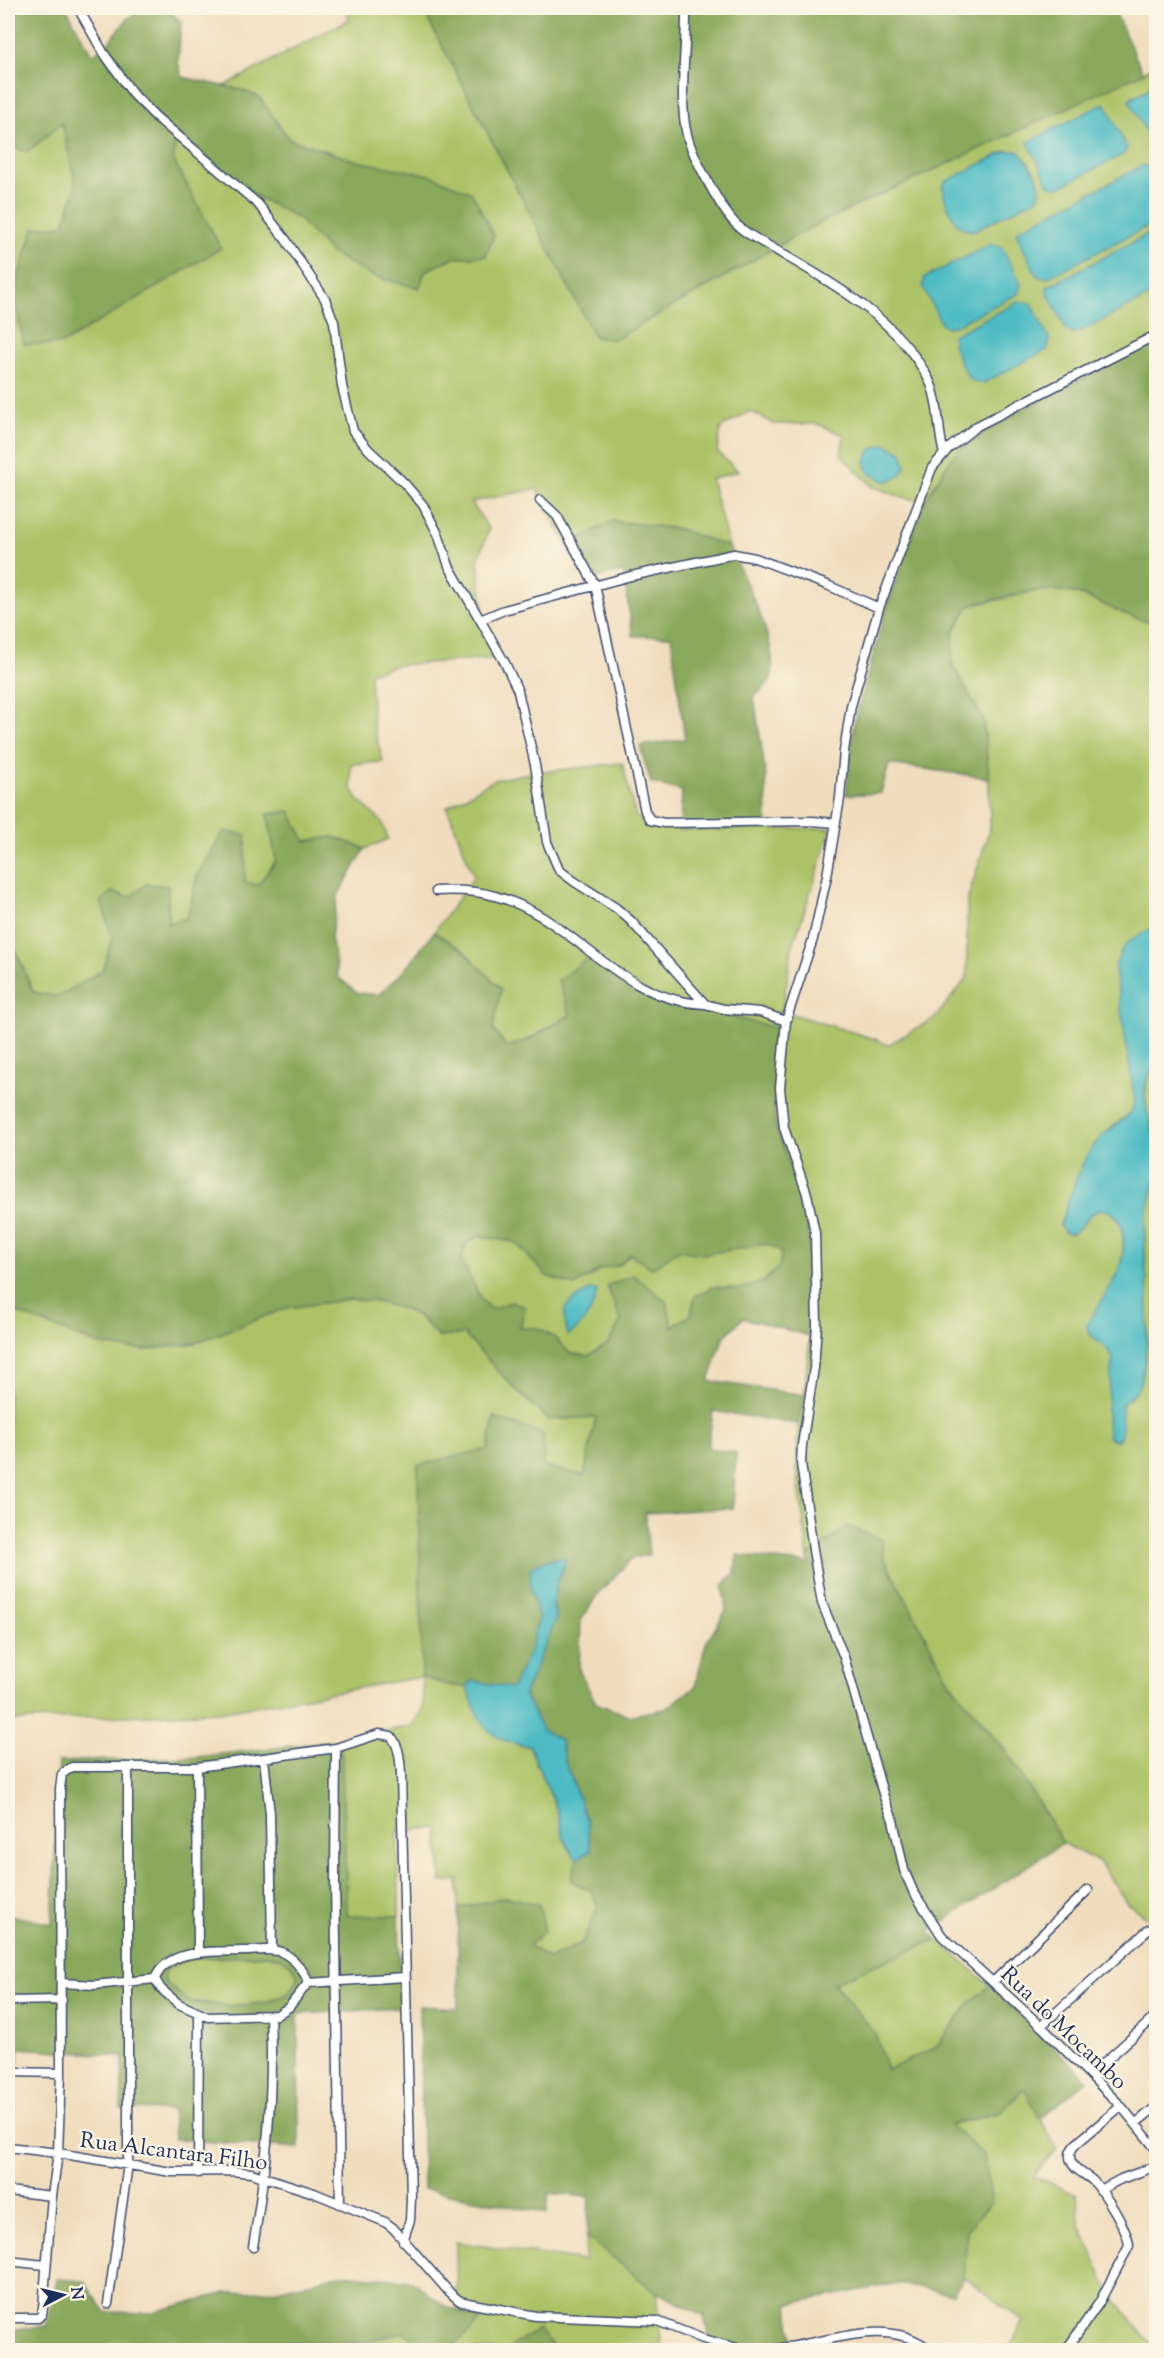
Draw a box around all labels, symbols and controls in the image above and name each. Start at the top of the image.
street label: Rua do Mocambo [992,1960,1134,2098]
street label: Rua Alcantara Filho [78,2126,269,2180]
north arrow [33,2265,93,2325]
text: N [63,2286,88,2301]

